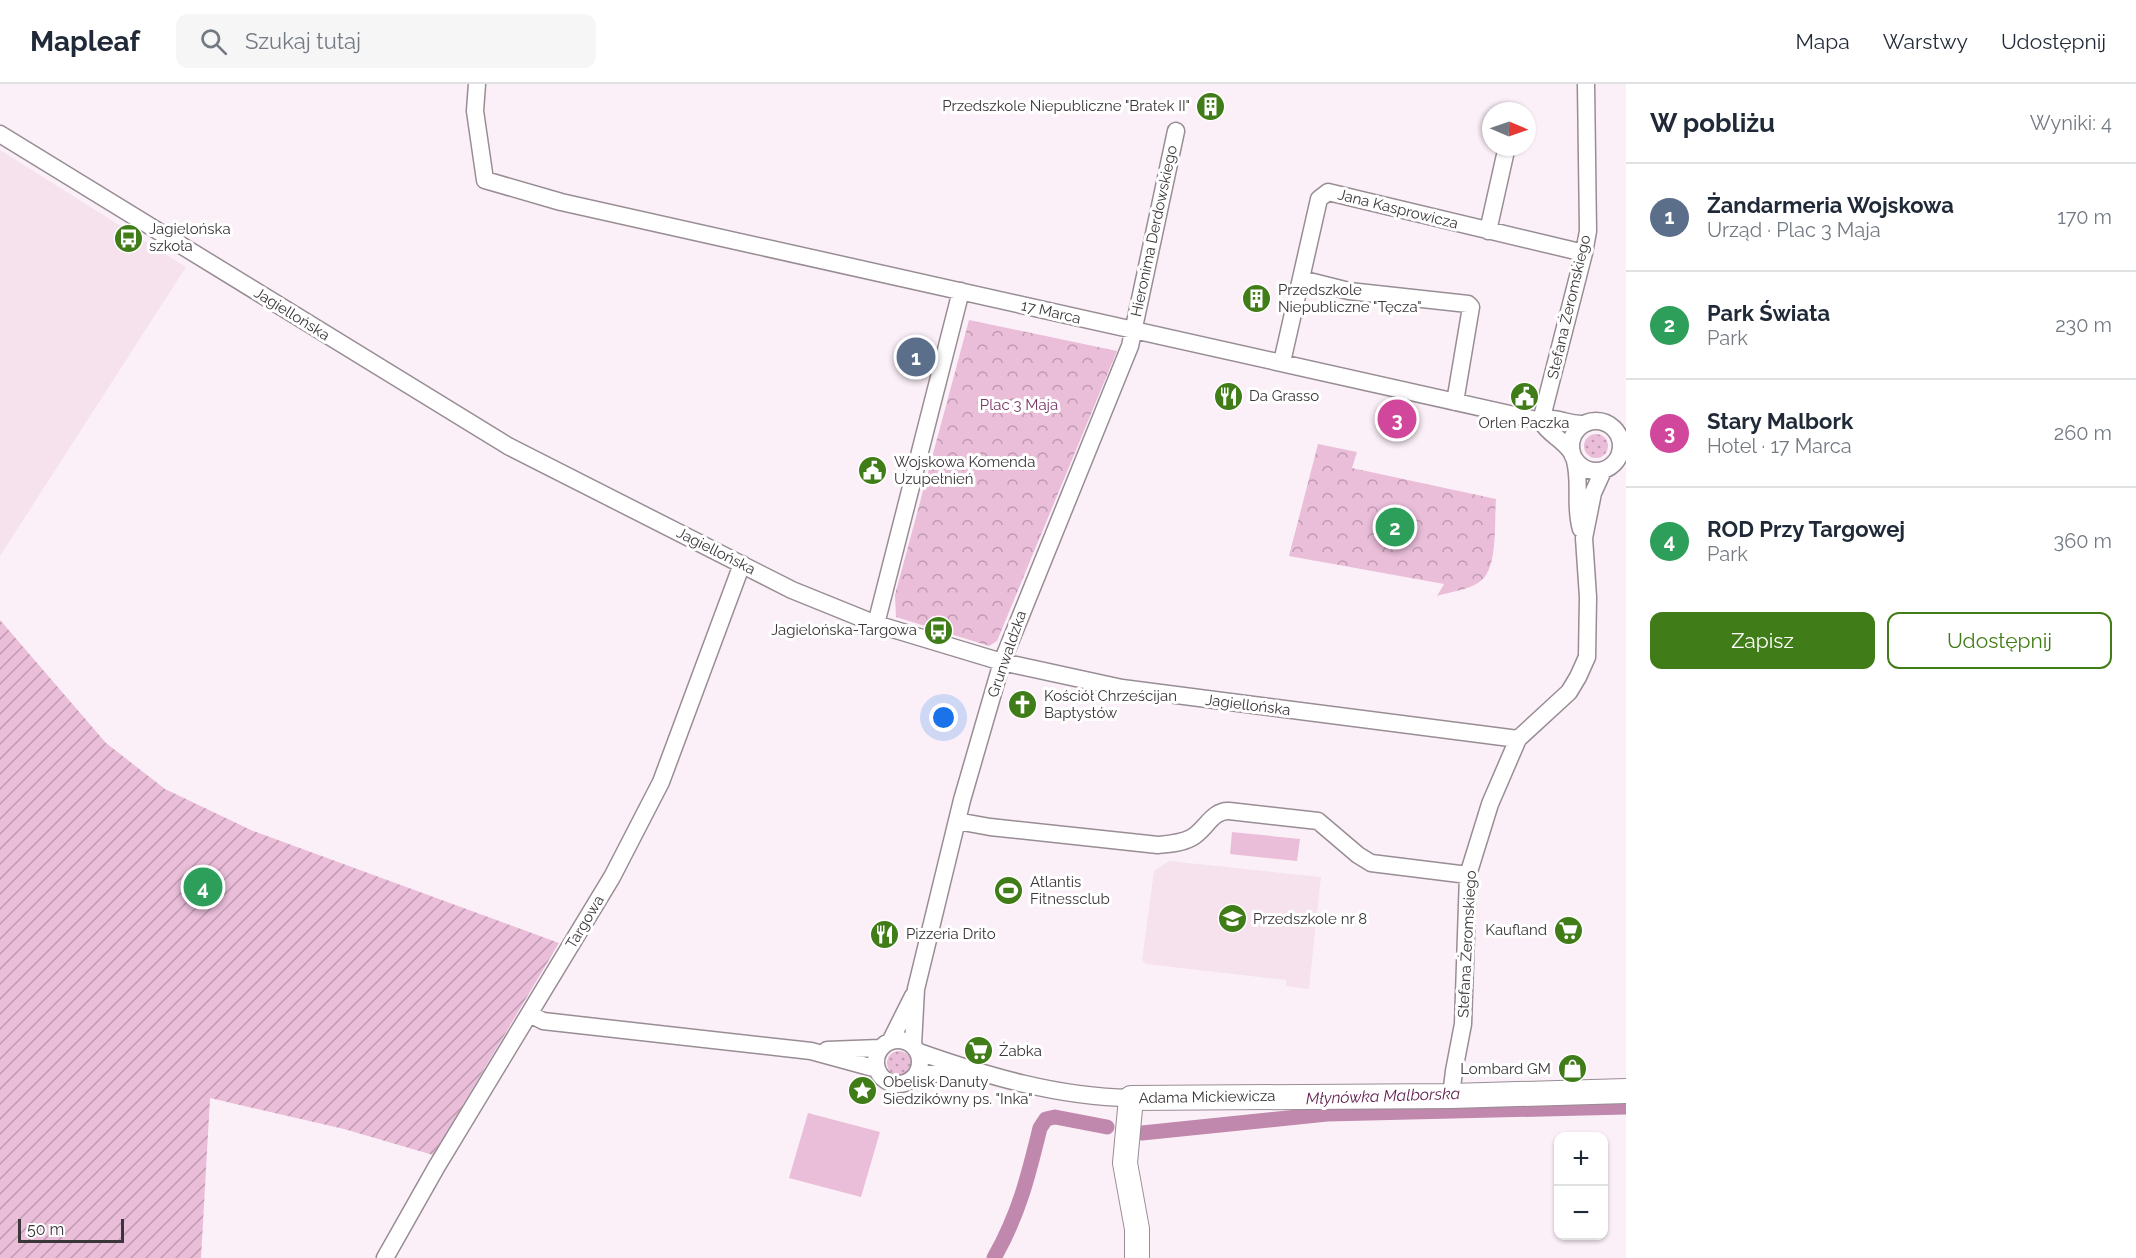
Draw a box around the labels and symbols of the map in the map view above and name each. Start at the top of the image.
building icon: Przedszkole Niepubliczne "Bratek II" [1195,90,1227,122]
place label: Przedszkole Niepubliczne "Bratek II" [942,97,1190,115]
north arrow [1482,102,1536,156]
street label: Hieronima Derdowskiego [1127,144,1181,318]
street label: Jana Kasprowicza [1336,185,1460,233]
place label: Jagielońska szkoła [149,220,231,255]
bus stop icon: Jagielońska szkoła [112,222,144,254]
street label: Stefana Żeromskiego [1543,233,1594,381]
place label: Przedszkole Niepubliczne "Tęcza" [1278,281,1422,316]
building icon: Przedszkole Niepubliczne "Tęcza" [1241,283,1273,315]
street label: Jagiellońska [251,284,333,344]
street label: 17 Marca [1019,296,1083,328]
pin: 1 [896,334,936,380]
restaurant icon: Da Grasso [1212,380,1244,412]
public building icon: Orlen Paczka [1508,380,1540,412]
place label: Da Grasso [1249,387,1319,405]
park label: Plac 3 Maja [980,396,1058,414]
pin: 3 [1378,396,1416,442]
place label: Orlen Paczka [1478,414,1570,432]
place label: Wojskowa Komenda Uzupełnień [894,453,1035,488]
public building icon: Wojskowa Komenda Uzupełnień [857,455,889,487]
pin: 2 [1376,504,1414,550]
street label: Jagiellońska [674,524,758,578]
street label: Grunwaldzka [984,608,1030,700]
bus stop icon: Jagielońska-Targowa [922,614,954,646]
place label: Jagielońska-Targowa [771,621,917,639]
place label: Kościół Chrześcijan Baptystów [1044,687,1177,722]
church icon: Kościół Chrześcijan Baptystów [1007,689,1039,721]
street label: Jagiellońska [1204,691,1292,719]
your location [929,703,958,732]
pin: 4 [184,864,222,910]
street label: Stefana Żeromskiego [1453,870,1480,1018]
place label: Atlantis Fitnessclub [1030,873,1110,908]
sports icon: Atlantis Fitnessclub [993,875,1025,907]
street label: Targowa [562,892,608,952]
school or university icon: Przedszkole nr 8 [1216,903,1248,935]
place label: Przedszkole nr 8 [1253,910,1367,928]
supermarket icon: Kaufland [1552,914,1584,946]
restaurant icon: Pizzeria Drito [869,918,901,950]
place label: Kaufland [1485,921,1547,939]
place label: Pizzeria Drito [906,925,996,943]
supermarket icon: Żabka [962,1035,994,1067]
place label: Żabka [999,1041,1042,1060]
shop icon: Lombard GM [1556,1053,1588,1085]
place label: Lombard GM [1460,1060,1551,1078]
place label: Obelisk Danuty Siedzikówny ps. "Inka" [883,1073,1033,1108]
place icon: Obelisk Danuty Siedzikówny ps. "Inka" [846,1075,878,1107]
water label: Młynówka Malborska [1306,1084,1461,1108]
street label: Adama Mickiewicza [1138,1087,1276,1107]
scale bar [18,1216,124,1244]

